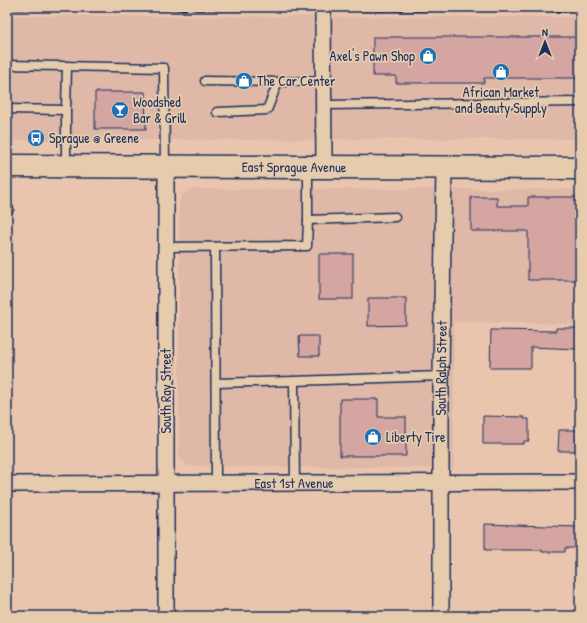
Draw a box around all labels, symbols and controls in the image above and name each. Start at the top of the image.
north arrow [525,22,565,62]
text: N [542,25,548,39]
place label: Axel's Pawn Shop [330,46,415,66]
shop icon: Axel's Pawn Shop [418,46,438,66]
shop icon: African Market and Beauty Supply [491,62,511,82]
shop icon: The Car Center [234,71,254,91]
place label: The Car Center [257,71,336,90]
place label: African Market and Beauty Supply [455,82,547,118]
place label: Woodshed Bar & Grill [133,92,187,127]
bar icon: Woodshed Bar & Grill [110,100,130,120]
bus stop icon: Sprague @ Greene [26,128,46,148]
place label: Sprague @ Greene [49,128,139,148]
street label: East Sprague Avenue [242,157,347,177]
street label: South Ralph Street [431,320,451,416]
street label: South Ray Street [156,348,176,434]
shop icon: Liberty Tire [363,427,383,447]
place label: Liberty Tire [386,427,446,447]
street label: East 1st Avenue [254,473,334,492]

